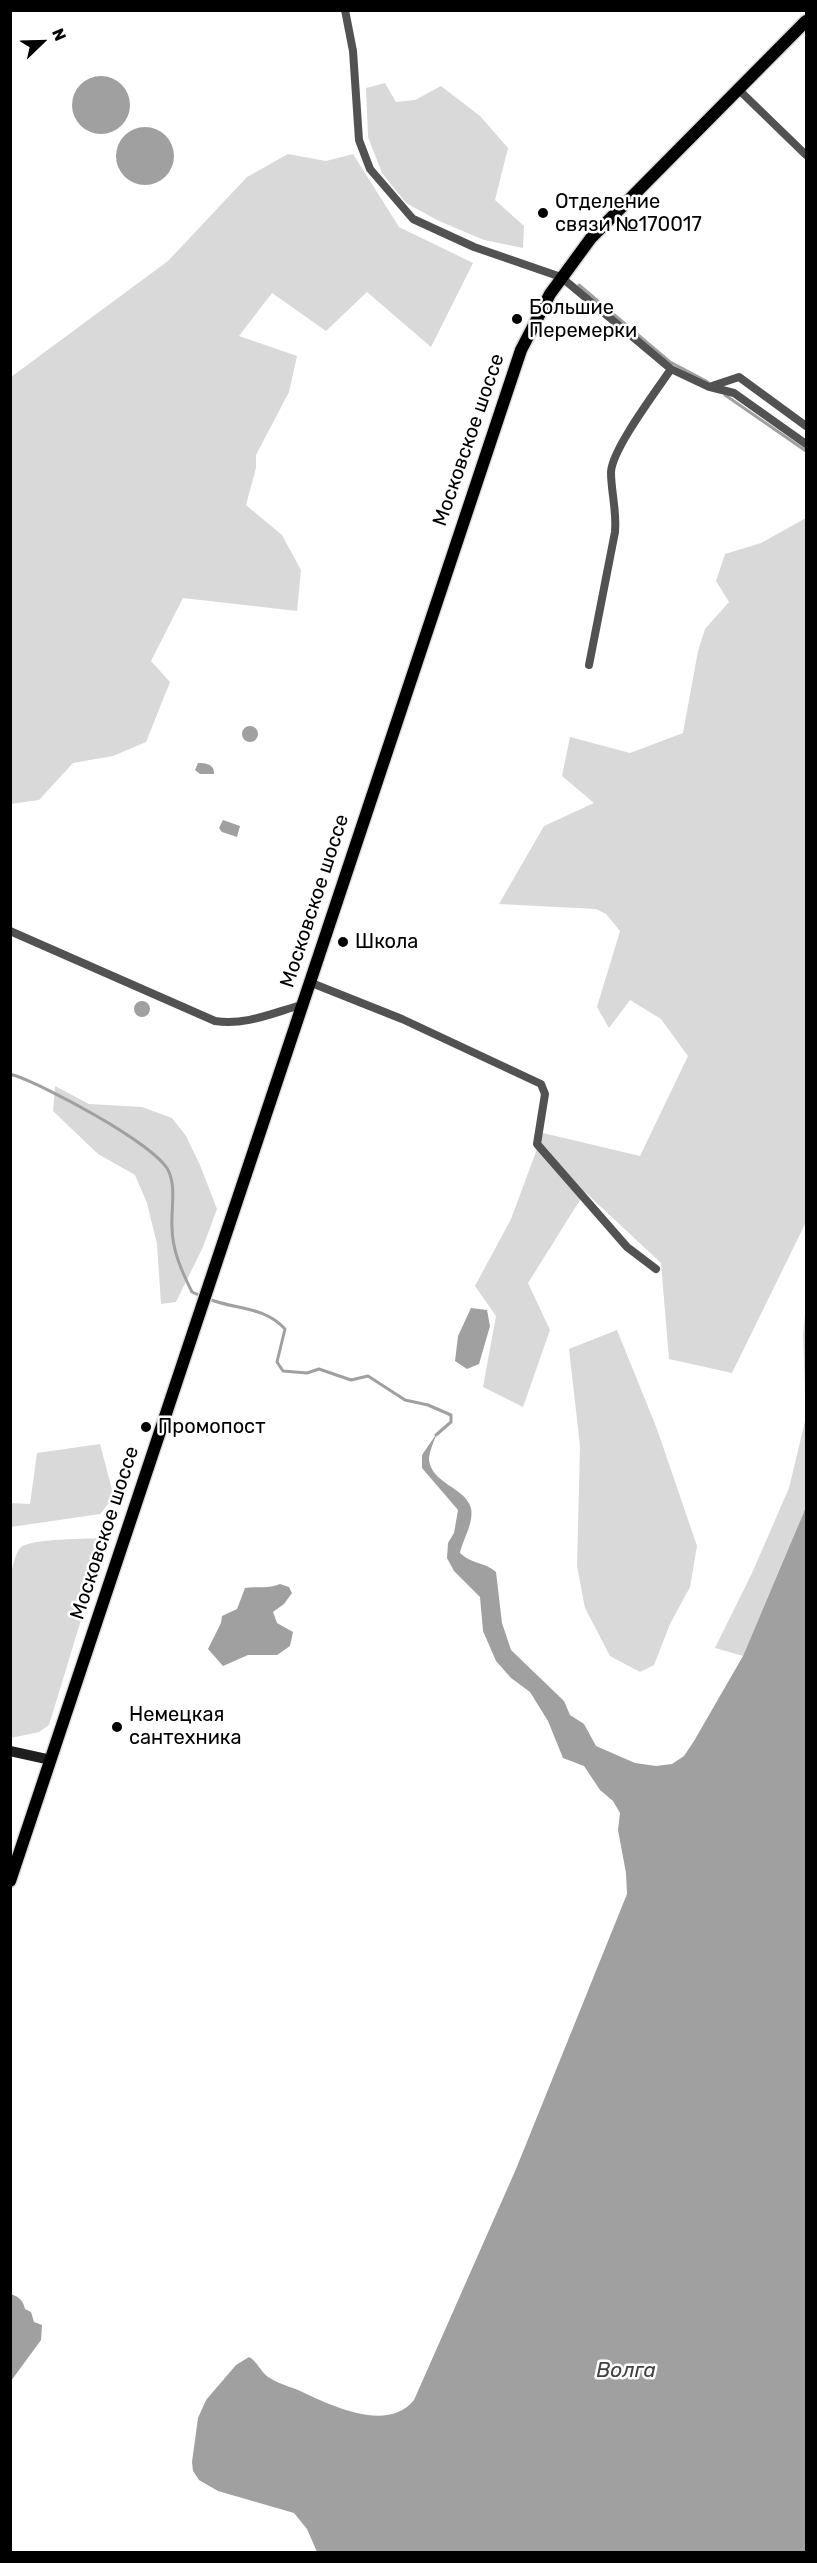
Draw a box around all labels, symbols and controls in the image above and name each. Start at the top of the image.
north arrow [12,12,72,72]
text: N [48,26,70,44]
place label: Отделение связи №170017 [555,190,702,237]
marker: Отделение связи №170017 [536,206,550,220]
place label: Большие Перемерки [529,296,637,343]
marker: Большие Перемерки [510,312,524,326]
street label: Московское шоссе [428,351,510,529]
street label: Московское шоссе [276,811,354,991]
place label: Школа [355,930,418,954]
marker: Школа [336,935,350,949]
place label: Промопост [158,1415,265,1439]
marker: Промопост [139,1420,153,1434]
street label: Московское шоссе [66,1443,144,1623]
place label: Немецкая сантехника [129,1703,242,1750]
marker: Немецкая сантехника [110,1720,124,1734]
water label: Волга [596,2358,656,2384]

